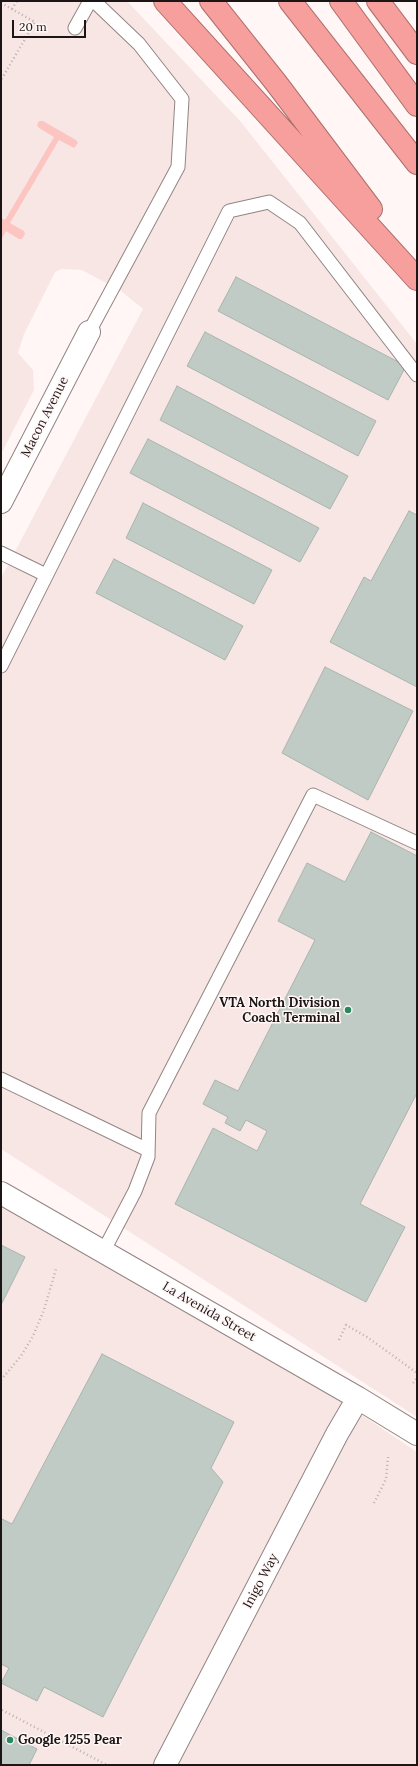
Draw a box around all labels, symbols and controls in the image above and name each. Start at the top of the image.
scale bar [14,12,88,38]
text: 20 m [19,19,47,34]
street label: Macon Avenue [18,374,72,460]
place label: VTA North Division Coach Terminal [219,995,340,1026]
marker: VTA North Division Coach Terminal [343,1005,353,1015]
street label: La Avenida Street [159,1279,259,1345]
street label: Inigo Way [240,1551,282,1611]
place label: Google 1255 Pear [18,1732,122,1748]
marker: Google 1255 Pear [5,1735,15,1745]

